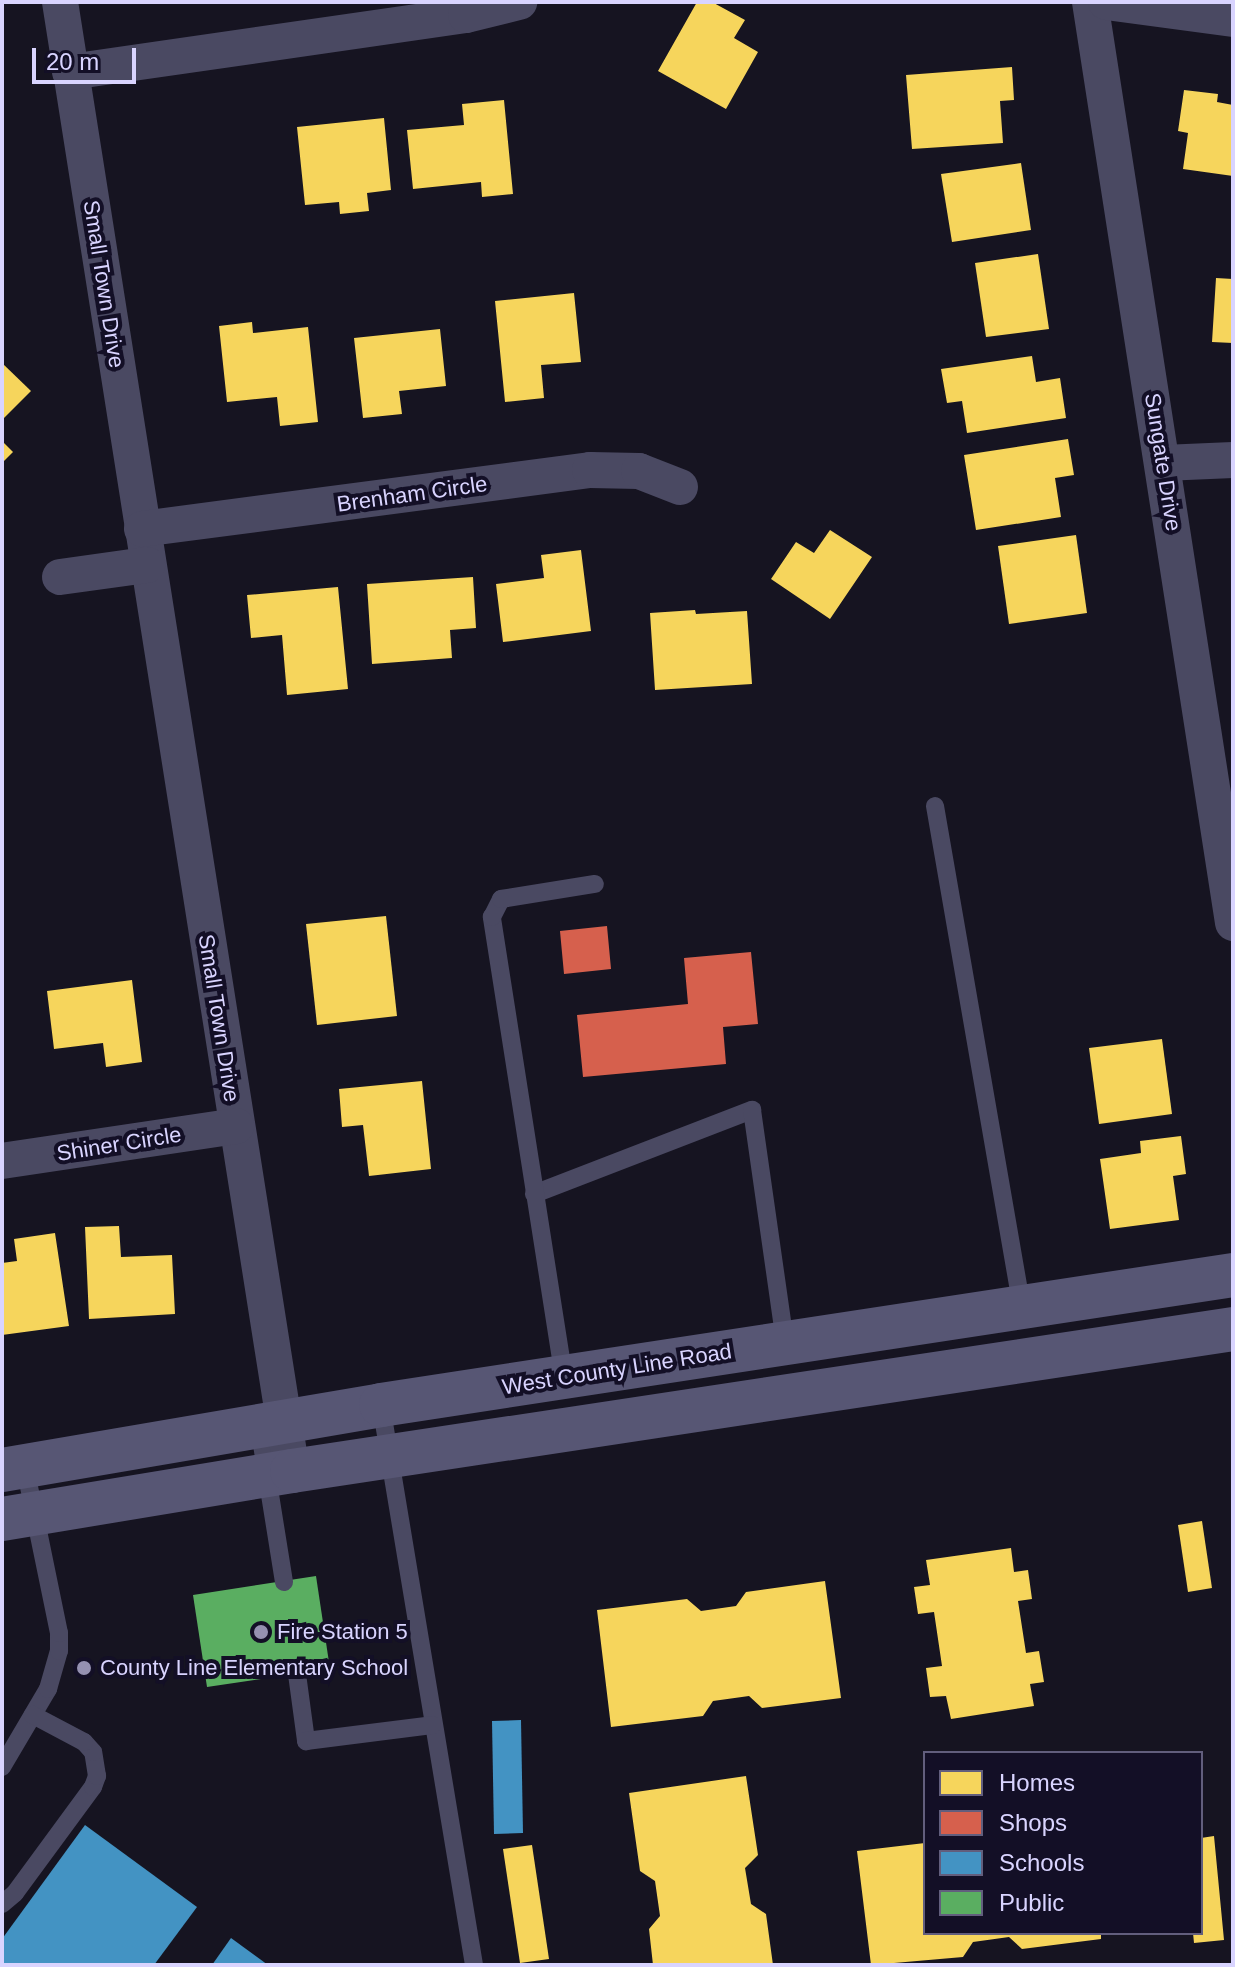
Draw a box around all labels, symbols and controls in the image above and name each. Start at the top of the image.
scale bar [36,32,140,82]
text: 20 m [46,48,99,75]
street label: Small Town Drive [78,198,130,370]
street label: Sungate Drive [1139,391,1187,533]
street label: Brenham Circle [335,470,489,518]
street label: Small Town Drive [193,932,245,1104]
street label: Shiner Circle [55,1121,183,1167]
street label: West County Line Road [500,1338,734,1400]
place label: Fire Station 5 [277,1619,408,1645]
marker: Fire Station 5 [252,1623,270,1641]
place label: County Line Elementary School [100,1655,408,1681]
marker: County Line Elementary School [75,1659,93,1677]
legend [923,1751,1203,1935]
text: Homes [999,1769,1075,1796]
text: Shops [999,1809,1067,1836]
text: Schools [999,1849,1084,1876]
text: Public [999,1889,1064,1916]

